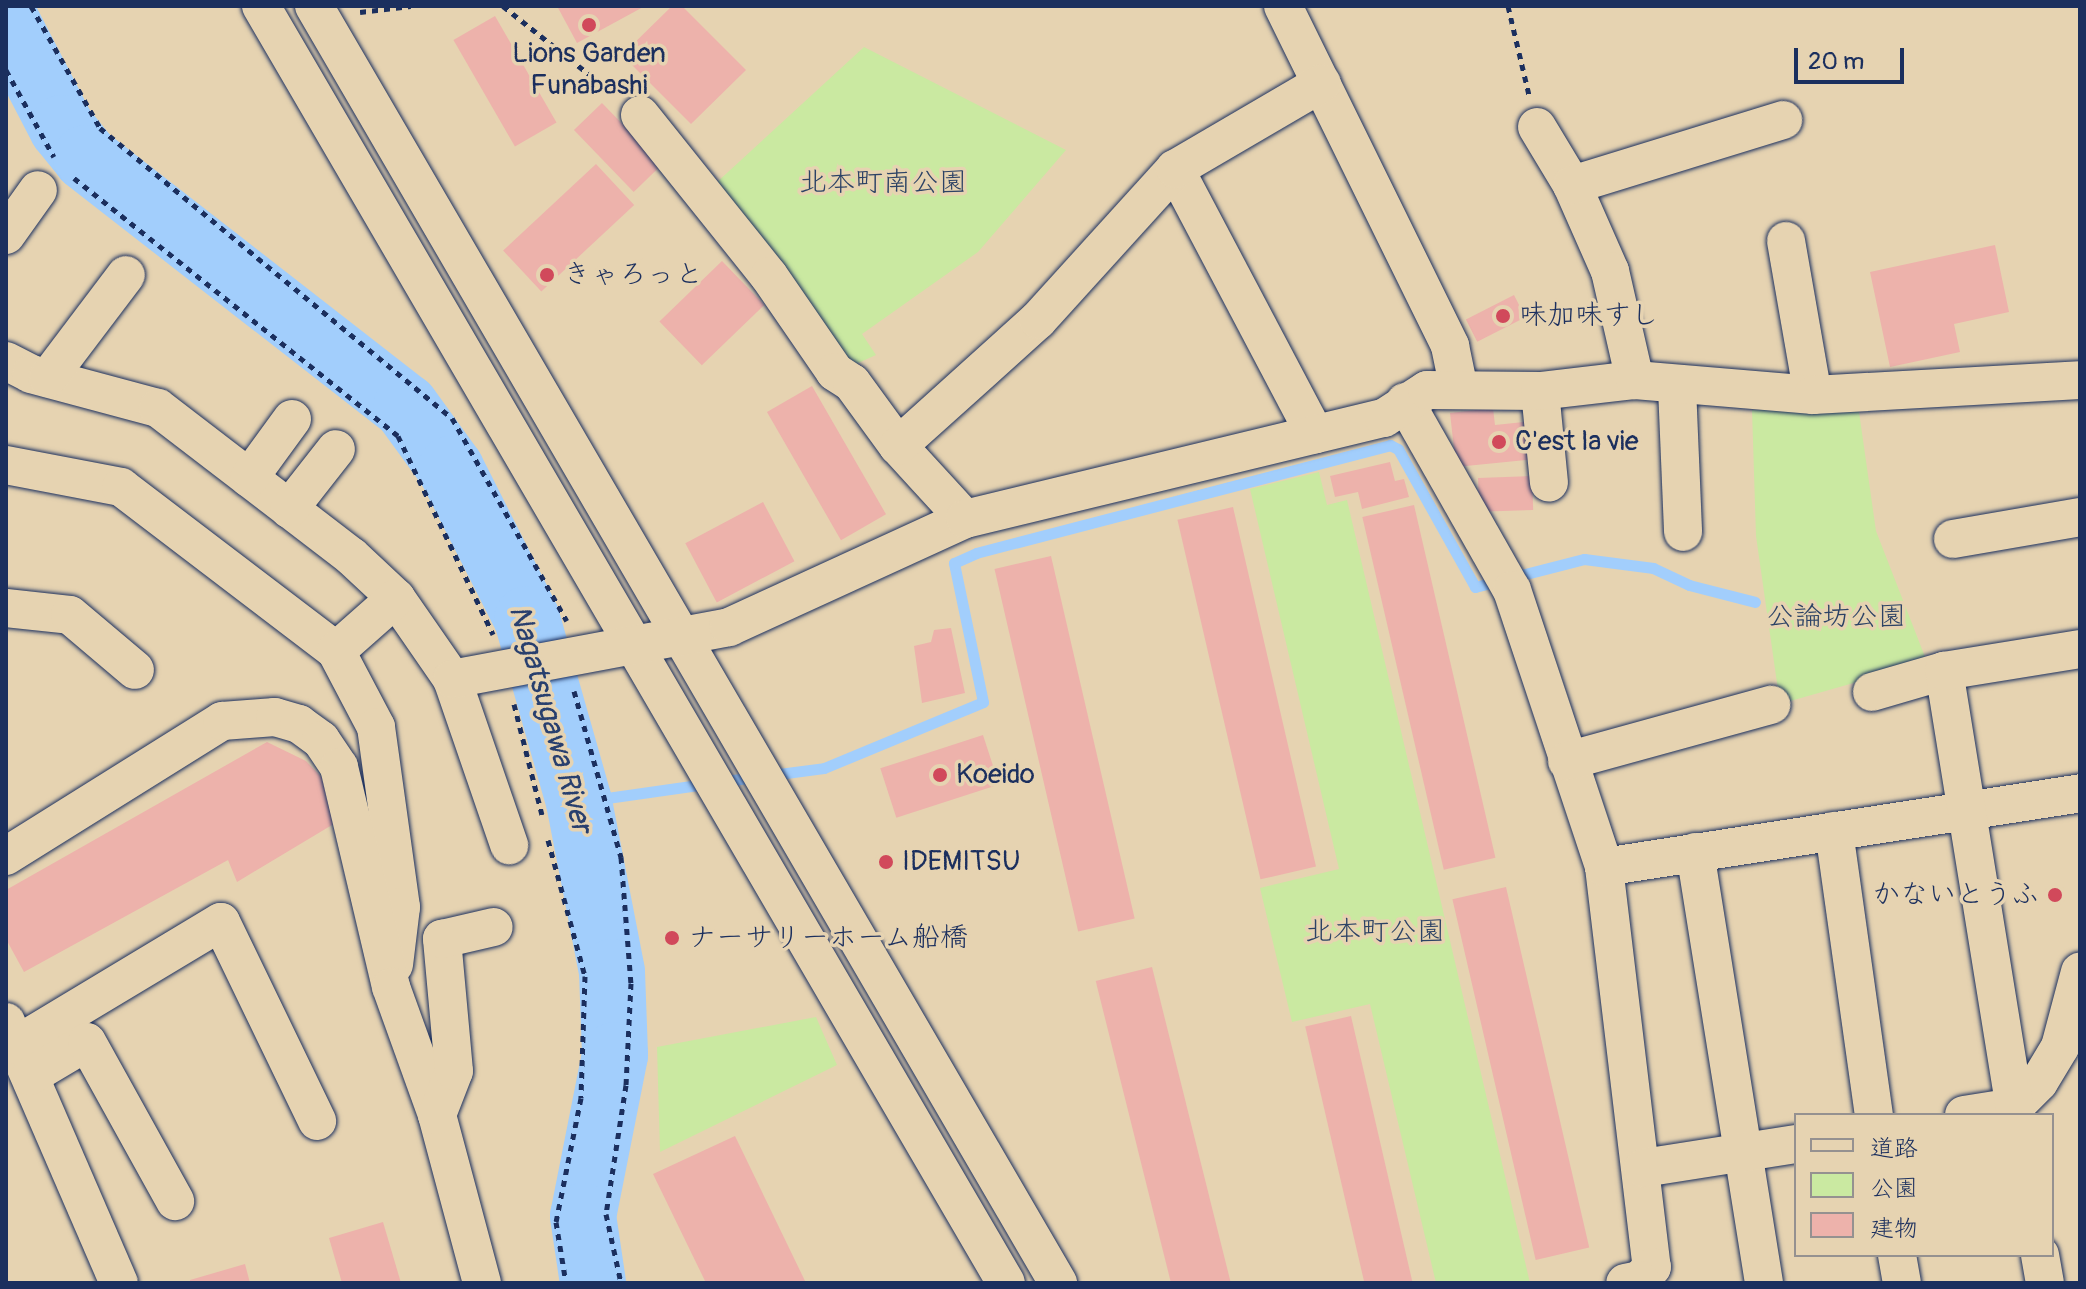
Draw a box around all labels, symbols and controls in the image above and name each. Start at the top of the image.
marker: Lions Garden Funabashi [580,16,598,34]
scale bar [1798,32,1908,82]
place label: Lions Garden Funabashi [512,37,666,103]
text: 20 m [1808,47,1864,76]
park label: 北本町南公園 [799,166,967,200]
place label: きゃろっと [563,258,703,292]
marker: きゃろっと [538,266,556,284]
place label: 味加味すし [1519,299,1659,333]
marker: 味加味すし [1494,307,1512,325]
place label: C'est la vie [1515,425,1639,459]
marker: C'est la vie [1490,433,1508,451]
park label: 公論坊公園 [1766,600,1906,634]
water label: Nagatsugawa River [500,601,600,837]
place label: Koeido [956,758,1035,792]
marker: Koeido [931,766,949,784]
place label: IDEMITSU [902,845,1020,879]
marker: IDEMITSU [877,853,895,871]
place label: かないとうふ [1871,878,2039,912]
marker: かないとうふ [2046,886,2064,904]
park label: 北本町公園 [1305,915,1445,949]
place label: ナーサリーホーム船橋 [688,921,968,955]
marker: ナーサリーホーム船橋 [663,929,681,947]
legend [1794,1113,2054,1257]
text: 道路 [1870,1134,1918,1163]
text: 公園 [1870,1174,1918,1203]
text: 建物 [1870,1214,1918,1243]

